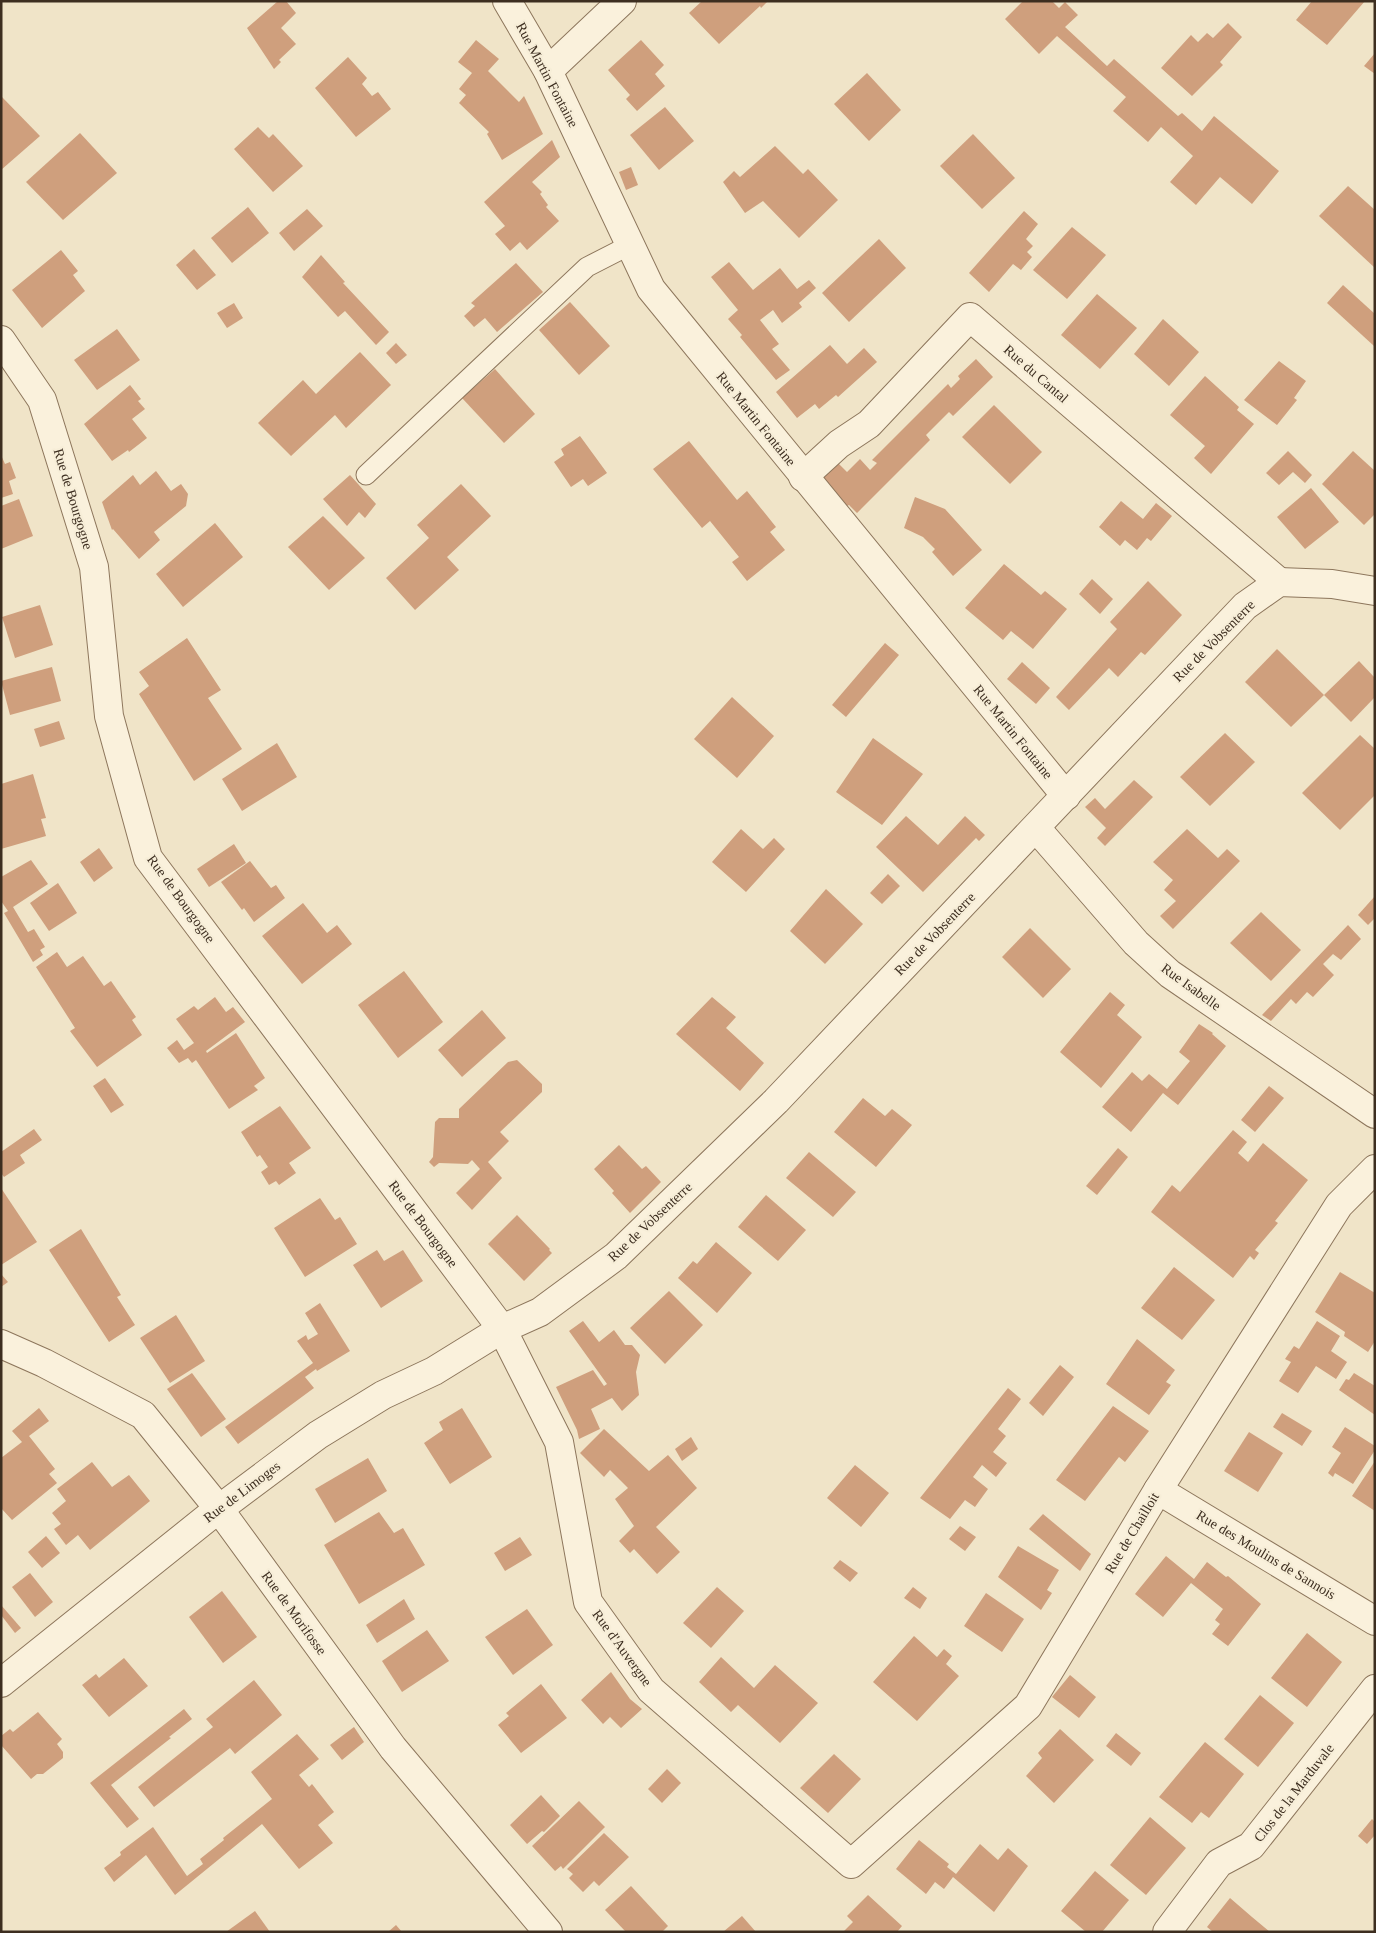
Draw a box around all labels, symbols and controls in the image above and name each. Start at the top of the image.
street label: Rue Martin Fontaine [513,20,581,130]
street label: Rue du Cantal [1001,342,1071,406]
street label: Rue Martin Fontaine [713,369,799,469]
street label: Rue de Bourgogne [51,447,95,551]
street label: Rue de Vobsenterre [1170,597,1258,685]
street label: Rue Martin Fontaine [970,682,1056,782]
street label: Rue de Bourgogne [144,852,218,946]
street label: Rue de Vobsenterre [892,890,978,978]
street label: Rue Isabelle [1158,960,1224,1014]
street label: Rue de Bourgogne [385,1178,461,1270]
street label: Rue de Vobsenterre [605,1179,695,1265]
street label: Rue de Limoges [201,1458,283,1526]
street label: Rue de Chailloit [1102,1490,1162,1576]
street label: Rue des Moulins de Sannois [1194,1508,1338,1602]
street label: Rue de Morifosse [259,1568,329,1658]
street label: Rue d'Auvergne [589,1607,655,1689]
street label: Clos de la Marduvale [1251,1741,1337,1845]

